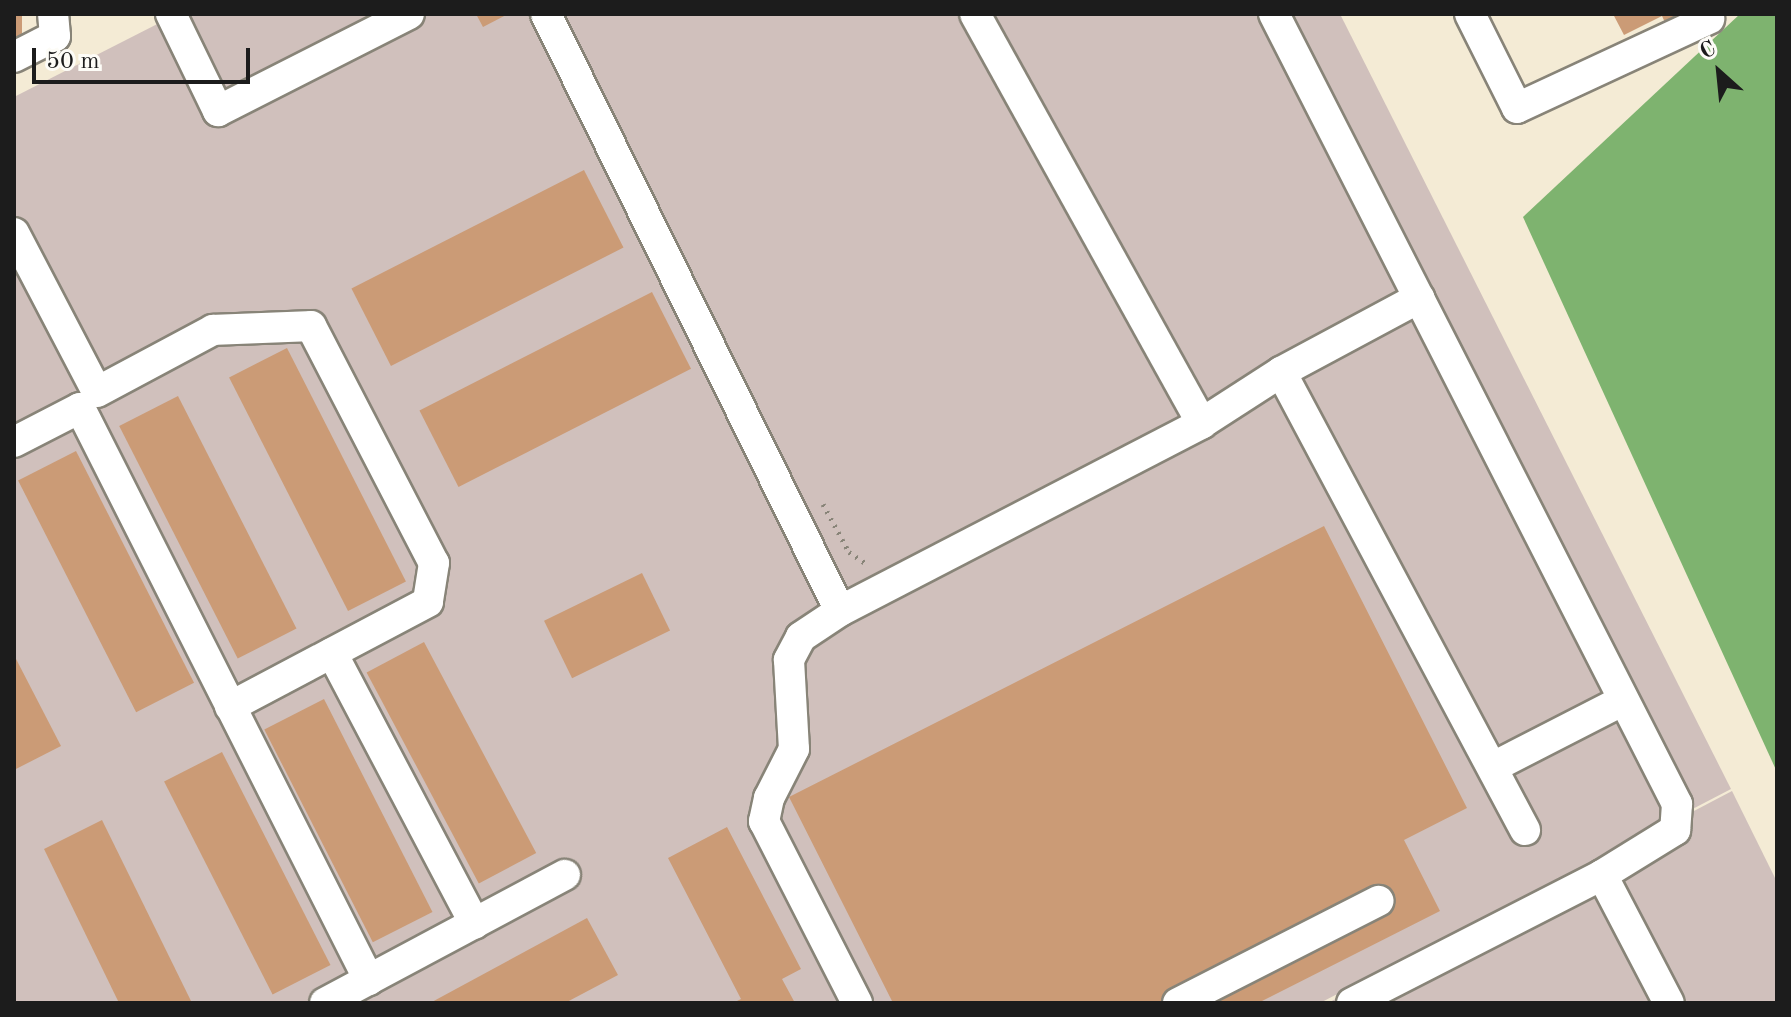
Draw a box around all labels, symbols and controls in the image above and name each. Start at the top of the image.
scale bar [36,32,254,82]
north arrow [1679,32,1759,112]
text: С [1697,38,1720,64]
text: 50 m [46,50,100,74]

